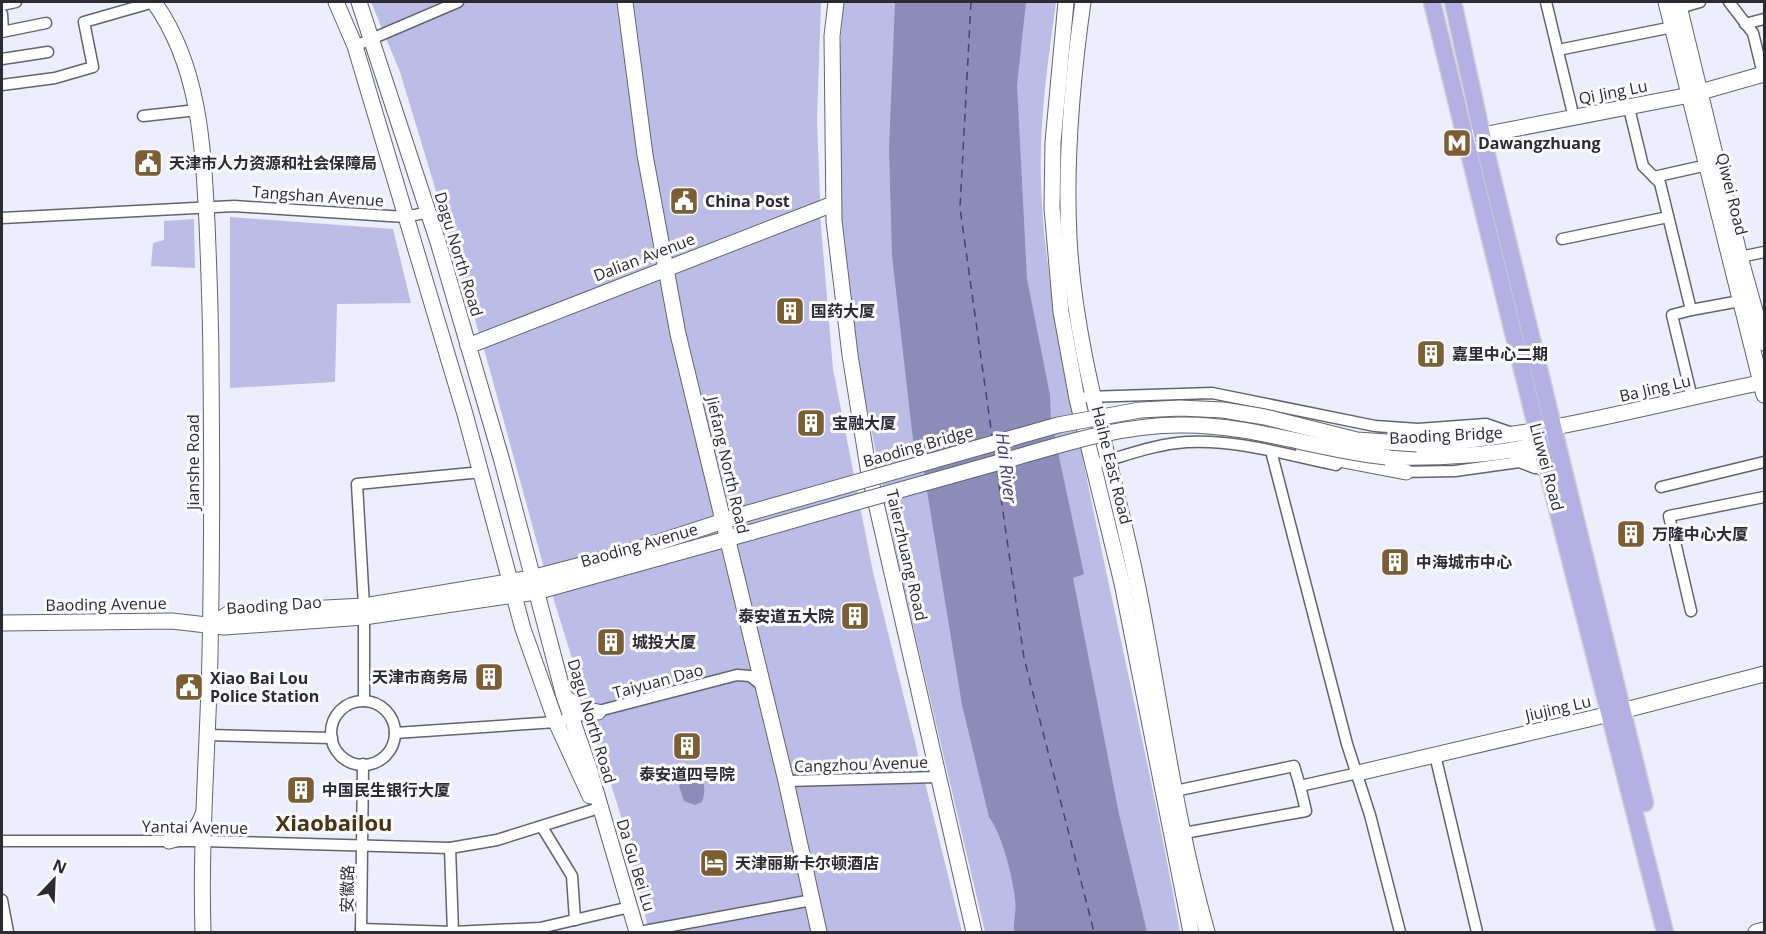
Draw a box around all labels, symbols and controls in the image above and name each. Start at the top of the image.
street label: Qi Jing Lu [1577,75,1649,109]
metro station icon: Dawangzhuang [1441,127,1473,159]
place label: Dawangzhuang [1478,132,1600,154]
public building icon: 天津市人力资源和社会保障局 [132,147,164,179]
street label: Qiwei Road [1711,150,1753,238]
place label: 天津市人力资源和社会保障局 [169,152,377,174]
street label: Tangshan Avenue [251,180,385,212]
public building icon: China Post [668,185,700,217]
street label: Dagu North Road [430,189,488,319]
place label: China Post [705,190,790,212]
street label: Dalian Avenue [590,228,698,286]
building icon: 国药大厦 [774,295,806,327]
place label: 国药大厦 [811,300,875,322]
building icon: 嘉里中心二期 [1415,338,1447,370]
place label: 嘉里中心二期 [1452,343,1548,365]
street label: Ba Jing Lu [1617,369,1693,407]
street label: Jiefang North Road [701,392,754,536]
street label: Haihe East Road [1087,404,1137,526]
building icon: 宝融大厦 [795,407,827,439]
place label: 宝融大厦 [832,412,896,434]
street label: Jianshe Road [182,414,204,512]
street label: Baoding Bridge [860,420,976,472]
street label: Baoding Bridge [1389,421,1503,449]
street label: Liuwei Road [1525,421,1569,513]
water label: Hai River [991,431,1023,505]
street label: Taierzhuang Road [881,487,933,623]
street label: Baoding Avenue [578,518,700,572]
building icon: 万隆中心大厦 [1615,518,1647,550]
place label: 万隆中心大厦 [1652,523,1748,545]
building icon: 中海城市中心 [1379,546,1411,578]
place label: 中海城市中心 [1416,551,1512,573]
street label: Baoding Dao [226,591,322,619]
street label: Baoding Avenue [45,592,167,616]
building icon: 泰安道五大院 [839,600,871,632]
place label: 泰安道五大院 [738,605,834,627]
building icon: 城投大厦 [595,626,627,658]
place label: 城投大厦 [632,631,696,653]
street label: Dagu North Road [563,656,621,786]
street label: Taiyuan Dao [610,658,706,704]
building icon: 天津市商务局 [473,661,505,693]
place label: 天津市商务局 [372,666,468,688]
place label: Xiao Bai Lou Police Station [210,667,319,707]
public building icon: Xiao Bai Lou Police Station [173,671,205,703]
street label: Jiujing Lu [1521,690,1593,727]
building icon: 泰安道四号院 [671,730,703,762]
street label: Cangzhou Avenue [794,751,928,777]
place label: 泰安道四号院 [639,763,735,785]
building icon: 中国民生银行大厦 [285,774,317,806]
place label: 中国民生银行大厦 [322,779,450,801]
district label: Xiaobailou [275,807,393,837]
street label: Yantai Avenue [142,815,248,839]
street label: Da Gu Bei Lu [611,816,661,914]
hotel icon: 天津丽斯卡尔顿酒店 [698,847,730,879]
north arrow [24,850,84,910]
place label: 天津丽斯卡尔顿酒店 [735,852,879,874]
text: N [50,854,70,879]
street label: 安徽路 [336,865,358,913]

